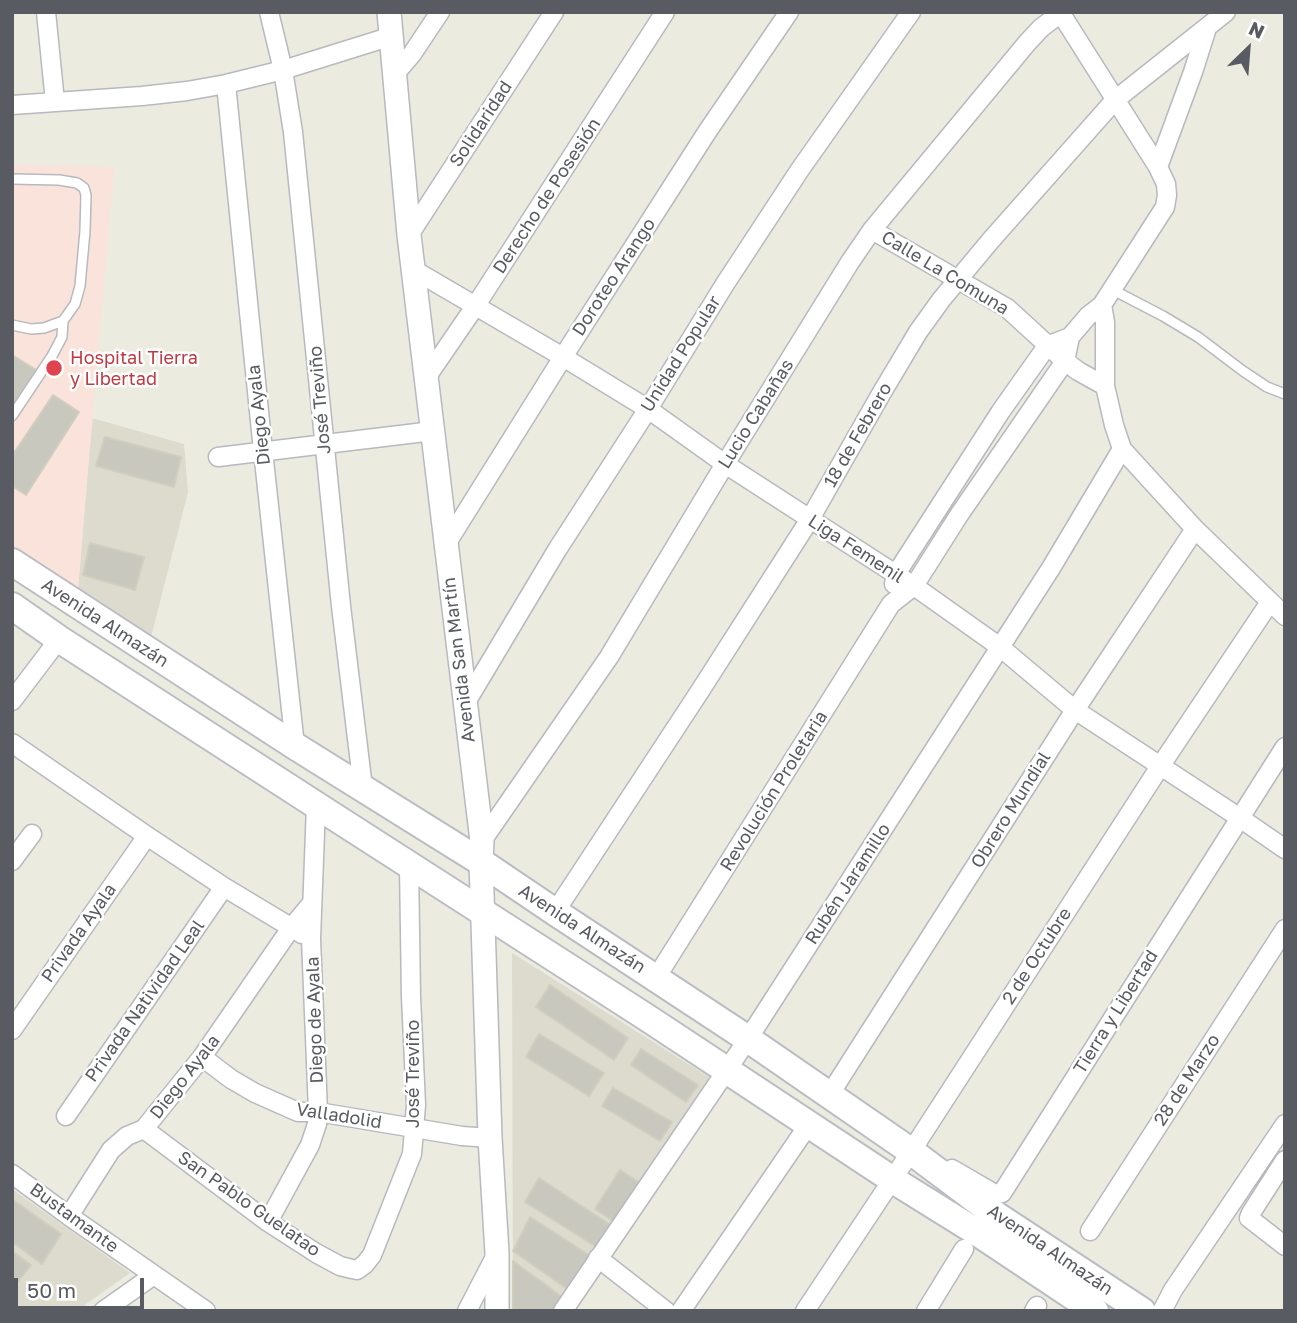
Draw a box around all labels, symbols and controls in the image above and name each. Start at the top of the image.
north arrow [1213,14,1283,84]
text: N [1246,16,1268,43]
street label: Solidaridad [445,77,517,171]
street label: Derecho de Posesión [489,114,605,278]
street label: Doroteo Arango [568,214,660,340]
street label: Calle La Comuna [877,226,1013,320]
street label: Unidad Popular [637,292,725,416]
street label: José Treviño [305,345,335,455]
place label: Hospital Tierra y Libertad [70,347,198,390]
street label: Lucio Cabañas [714,355,798,473]
marker: Hospital Tierra y Libertad [44,358,64,378]
street label: Diego Ayala [243,364,275,466]
street label: 18 de Febrero [819,379,897,491]
street label: Liga Femenil [804,510,908,588]
street label: Avenida Almazán [38,574,172,672]
street label: Avenida San Martín [438,576,480,744]
street label: Revolución Proletaria [716,707,832,875]
street label: Obrero Mundial [967,748,1055,872]
street label: Rubén Jaramillo [801,819,895,949]
street label: Privada Ayala [37,879,121,987]
street label: Avenida Almazán [515,880,649,978]
street label: 2 de Octubre [998,904,1076,1008]
street label: Privada Natividad Leal [81,916,209,1086]
street label: Tierra y Libertad [1069,946,1163,1078]
street label: Diego de Ayala [302,956,328,1084]
street label: José Treviño [402,1020,424,1128]
street label: 28 de Marzo [1149,1030,1225,1130]
street label: Diego Ayala [145,1031,225,1123]
street label: Valladolid [295,1099,383,1133]
street label: San Pablo Guelatao [174,1147,324,1261]
street label: Bustamante [25,1179,123,1257]
street label: Avenida Almazán [983,1200,1117,1300]
scale bar [18,1264,147,1308]
text: 50 m [27,1277,76,1303]

